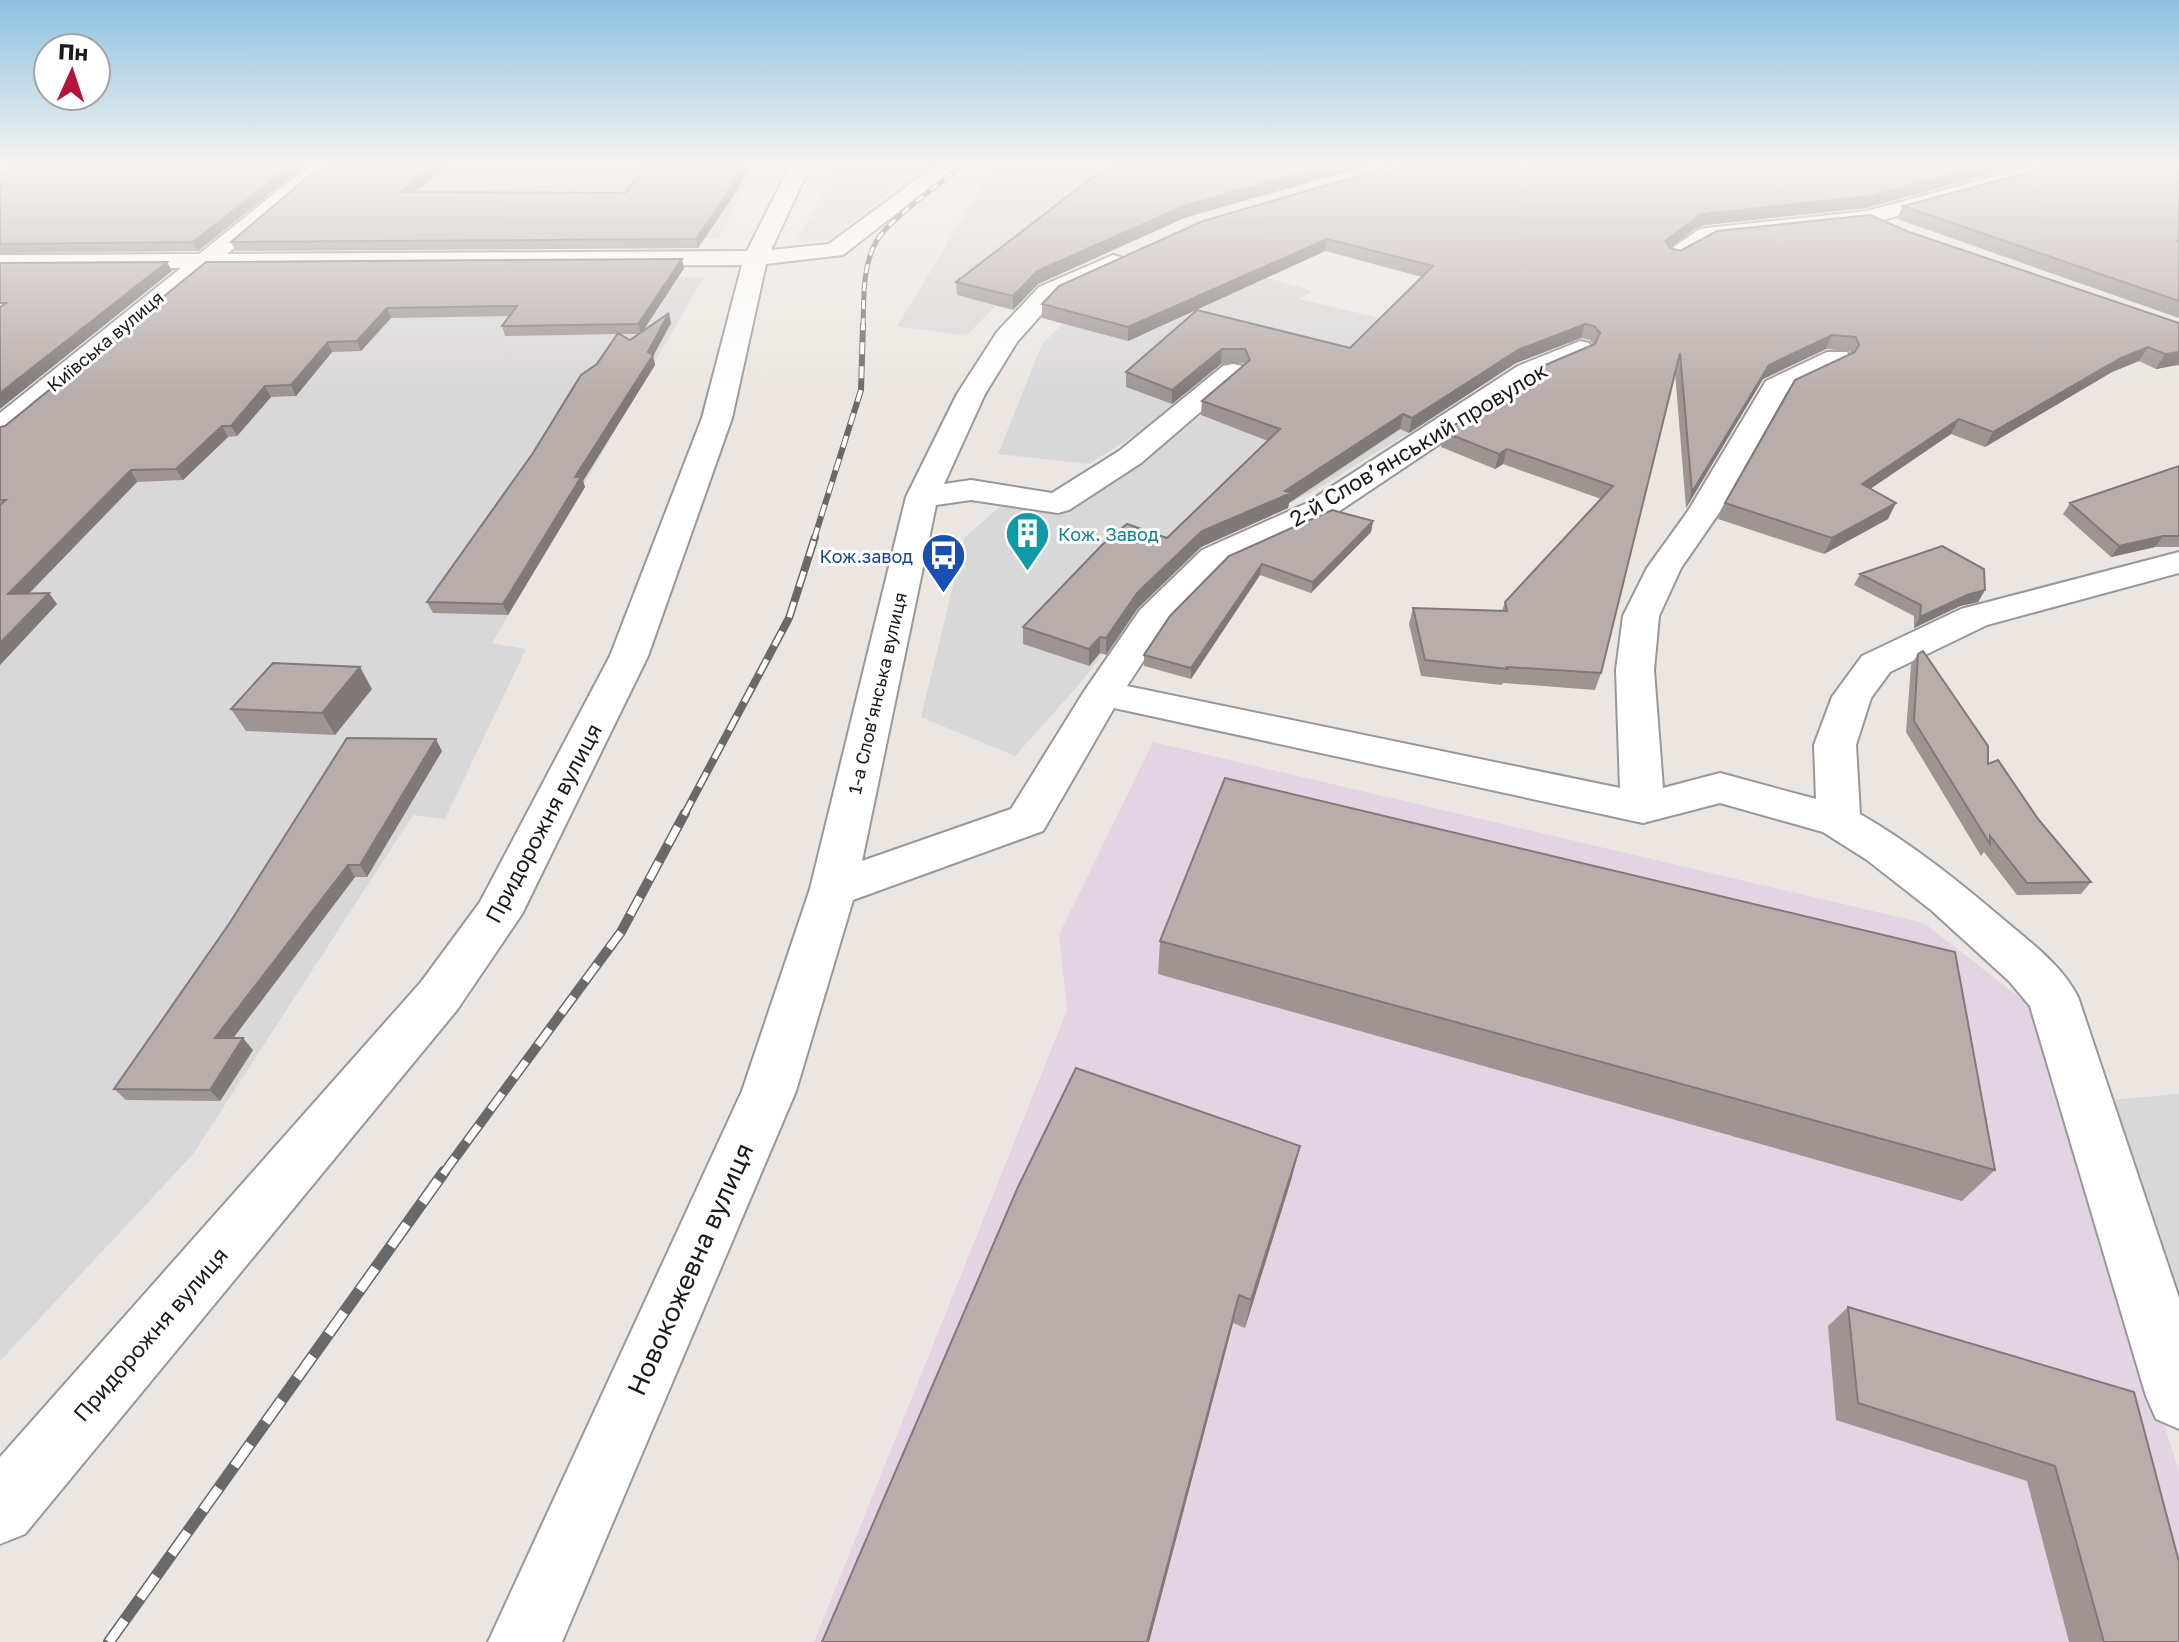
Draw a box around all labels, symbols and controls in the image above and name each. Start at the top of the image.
north arrow [32,32,112,112]
text: Пн [57,37,89,66]
street label: Київська вулиця [42,286,168,396]
street label: 2-й Слов’янський провулок [1284,356,1552,532]
building icon: Кож. Завод [1003,510,1051,573]
place label: Кож. Завод [1058,523,1159,545]
bus stop icon: Кож.завод [920,532,968,595]
place label: Кож.завод [819,545,913,567]
street label: 1-а Слов’янська вулиця [843,590,911,796]
street label: Придорожня вулиця [479,719,607,927]
street label: Новокожевна вулиця [620,1138,760,1400]
street label: Придорожня вулиця [67,1241,233,1427]

